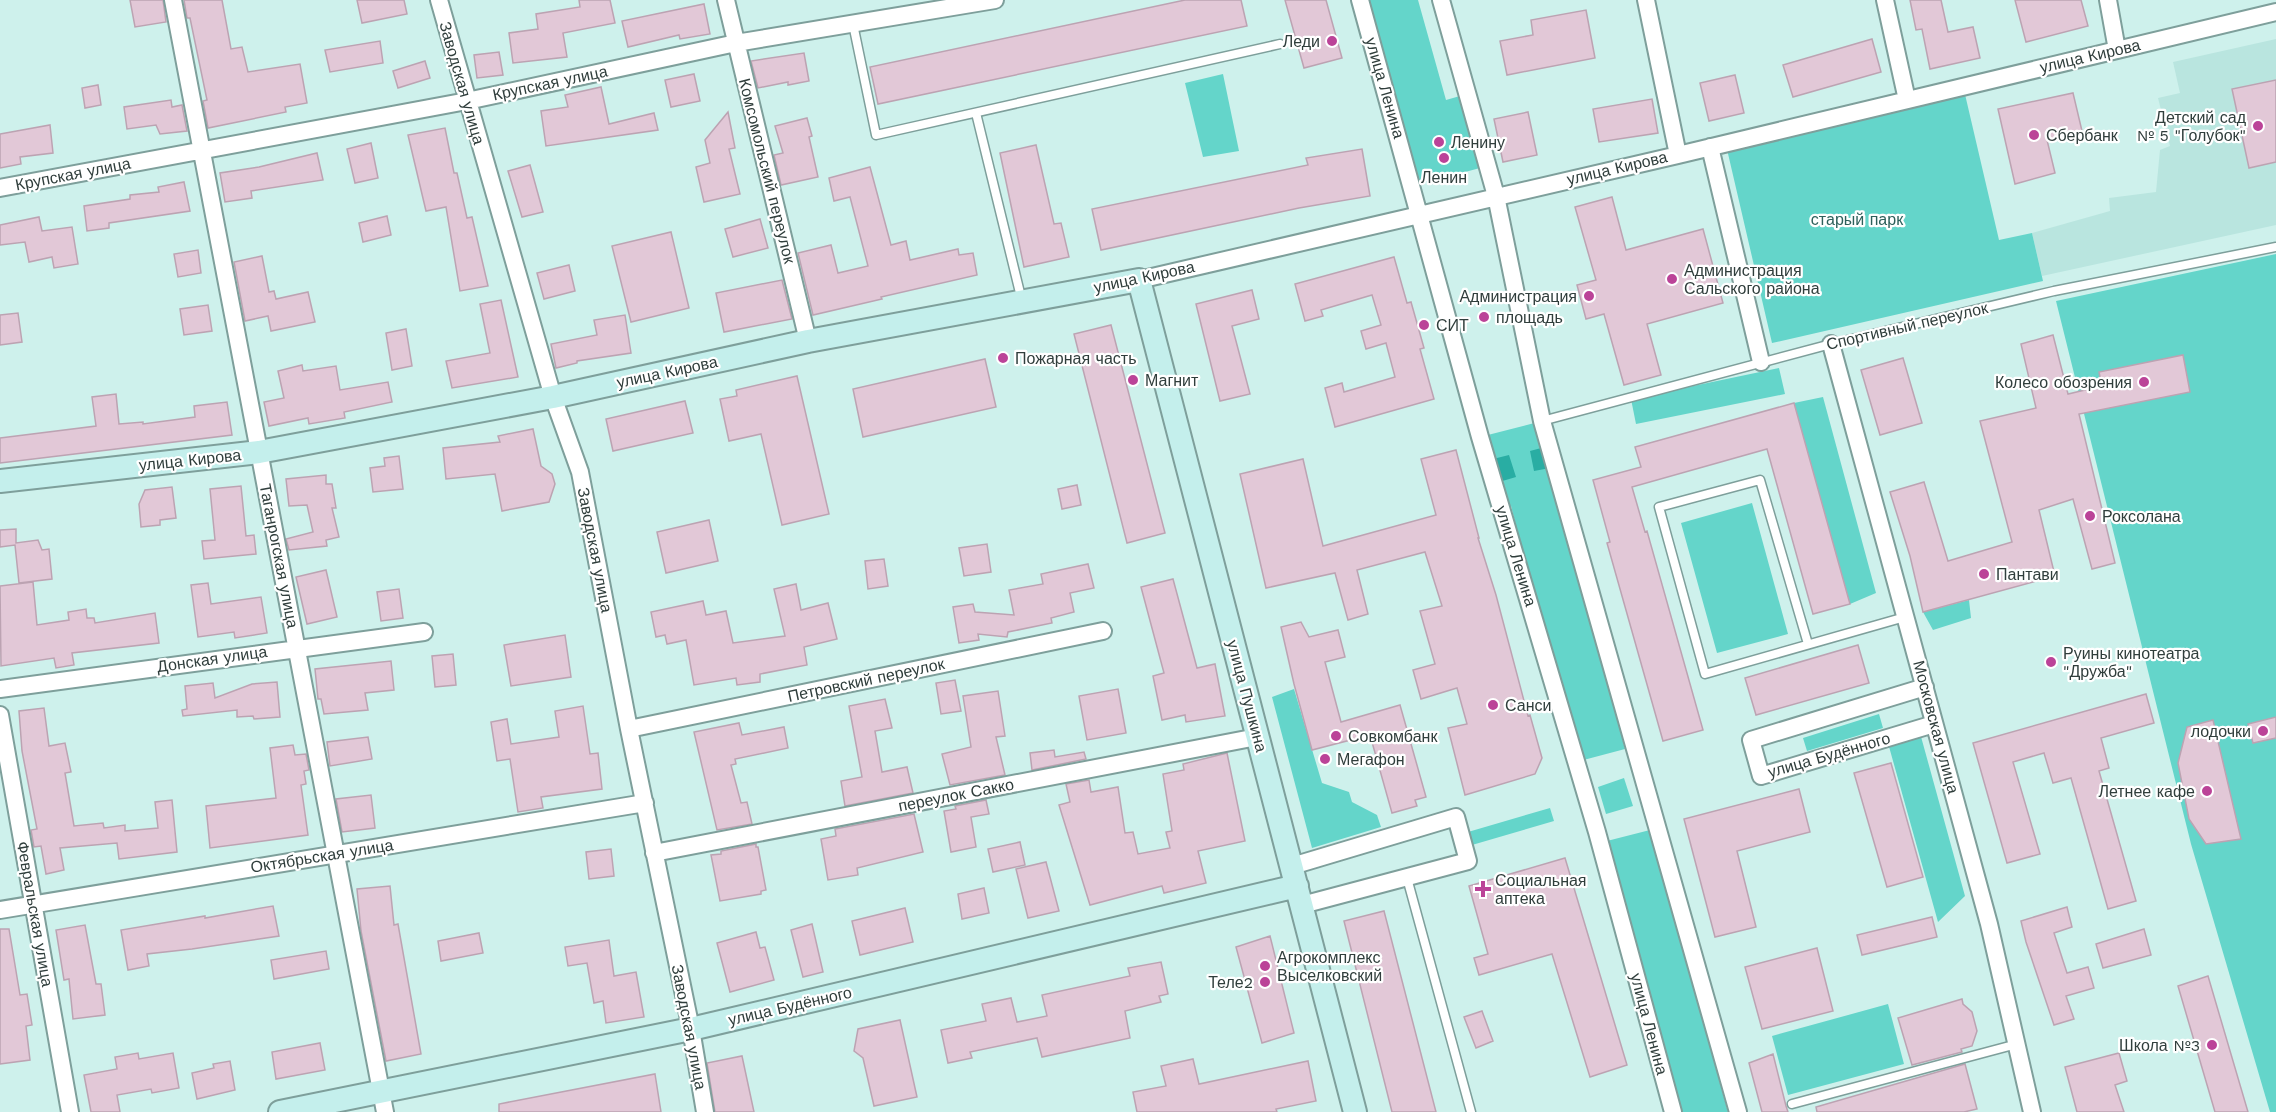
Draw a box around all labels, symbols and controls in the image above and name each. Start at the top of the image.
street label: Заводская улица [435,19,489,147]
place label: Леди [1283,32,1320,51]
marker: Леди [1325,34,1339,48]
street label: улица Ленина [1361,35,1409,141]
street label: улица Кирова [2038,35,2142,77]
street label: Крупская улица [491,62,609,104]
street label: Комсомольский переулок [735,76,799,266]
place label: Детский сад № 5 "Голубок" [2137,108,2247,145]
marker: Детский сад № 5 "Голубок" [2251,119,2265,133]
place label: Сбербанк [2046,126,2119,145]
marker: Сбербанк [2027,128,2041,142]
place label: Ленину [1451,133,1505,152]
marker: Ленину [1432,135,1446,149]
street label: улица Кирова [1565,147,1669,189]
marker: Ленин [1437,151,1451,165]
street label: Крупская улица [14,153,132,194]
place label: Ленин [1421,168,1467,187]
park label: старый парк [1811,210,1904,229]
street label: улица Кирова [1092,257,1196,297]
place label: Администрация Сальского района [1684,261,1820,298]
marker: Администрация Сальского района [1665,272,1679,286]
place label: Администрация [1459,287,1577,306]
marker: Администрация [1582,289,1596,303]
street label: Спортивный переулок [1824,298,1991,354]
place label: площадь [1496,308,1563,327]
marker: площадь [1477,310,1491,324]
place label: СИТ [1436,316,1469,335]
marker: СИТ [1417,318,1431,332]
place label: Пожарная часть [1015,349,1136,368]
marker: Пожарная часть [996,351,1010,365]
street label: улица Кирова [615,352,719,392]
place label: Магнит [1145,371,1199,390]
marker: Магнит [1126,373,1140,387]
place label: Колесо обозрения [1995,373,2132,392]
marker: Колесо обозрения [2137,375,2151,389]
street label: улица Кирова [138,445,242,475]
street label: Таганрогская улица [256,482,302,630]
street label: Заводская улица [574,486,616,614]
street label: улица Ленина [1492,503,1540,609]
place label: Роксолана [2102,507,2181,526]
marker: Роксолана [2083,509,2097,523]
place label: Пантави [1996,565,2059,584]
marker: Пантави [1977,567,1991,581]
street label: улица Пушкина [1223,638,1271,754]
street label: Донская улица [156,642,268,676]
place label: Руины кинотеатра "Дружба" [2063,644,2200,681]
street label: Петровский переулок [786,654,947,706]
marker: Руины кинотеатра "Дружба" [2044,655,2058,669]
street label: Московская улица [1909,658,1963,796]
place label: Санси [1505,696,1551,715]
marker: Санси [1486,698,1500,712]
place label: лодочки [2191,722,2251,741]
marker: лодочки [2256,724,2270,738]
place label: Совкомбанк [1348,727,1438,746]
street label: улица Будённого [1766,728,1892,782]
marker: Совкомбанк [1329,729,1343,743]
place label: Мегафон [1337,750,1405,769]
marker: Мегафон [1318,752,1332,766]
street label: переулок Сакко [897,774,1016,816]
place label: Летнее кафе [2098,782,2195,801]
marker: Летнее кафе [2200,784,2214,798]
street label: Октябрьская улица [249,835,395,877]
street label: Февральская улица [13,840,57,988]
place label: Социальная аптека [1495,871,1587,908]
marker: Социальная аптека [1476,882,1490,896]
place label: Агрокомплекс Выселковский [1277,948,1382,985]
marker: Агрокомплекс Выселковский [1258,959,1272,973]
street label: Заводская улица [668,963,710,1091]
street label: улица Ленина [1626,971,1672,1077]
place label: Теле2 [1208,973,1253,992]
marker: Теле2 [1258,975,1272,989]
street label: улица Будённого [726,983,854,1029]
place label: Школа №3 [2119,1036,2200,1055]
marker: Школа №3 [2205,1038,2219,1052]

